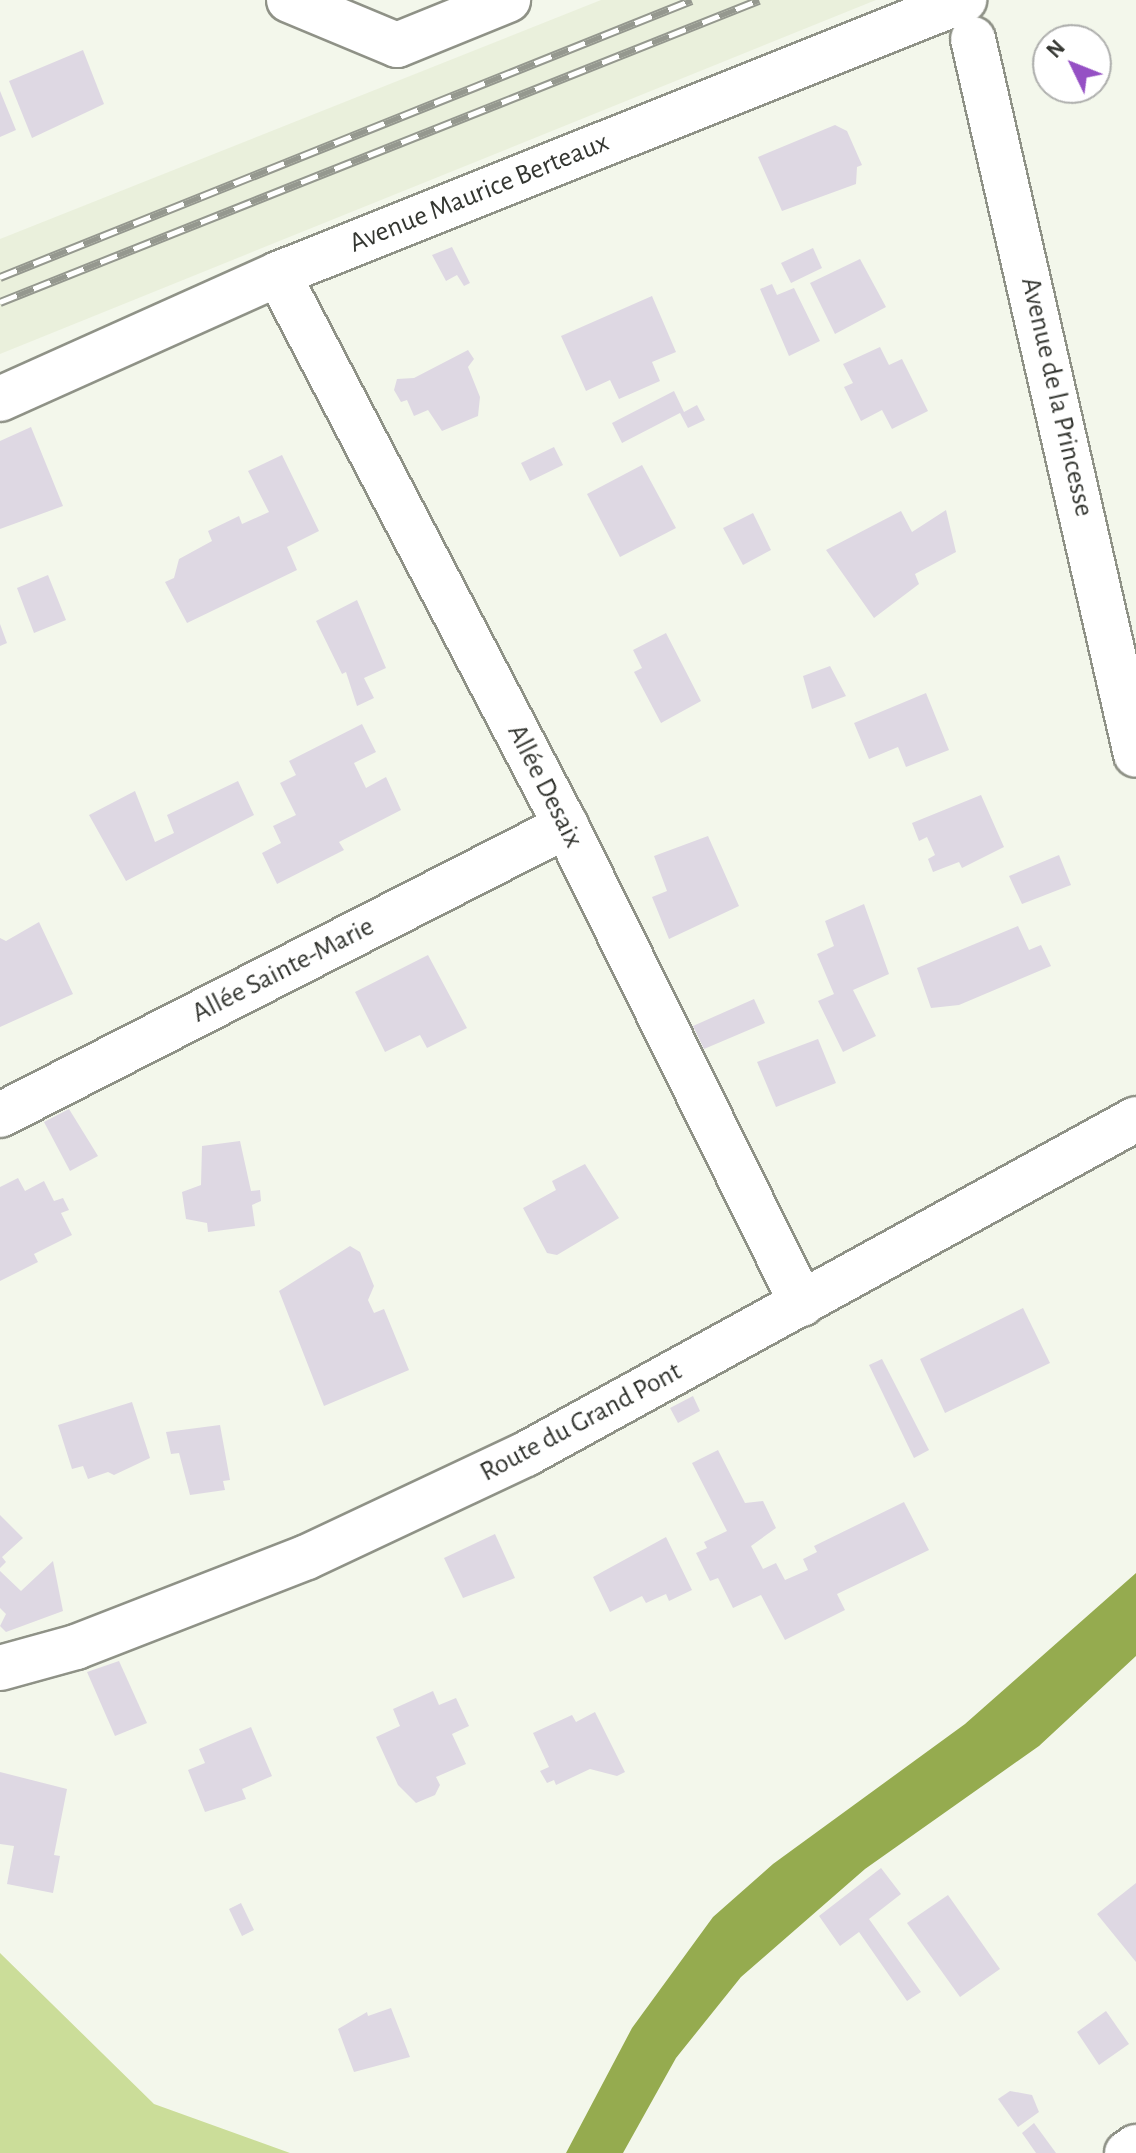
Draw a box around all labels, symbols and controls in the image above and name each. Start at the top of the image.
north arrow [1032,24,1112,104]
text: N [1043,36,1069,62]
street label: Avenue Maurice Berteaux [344,126,614,260]
street label: Avenue de la Princesse [1013,274,1101,520]
street label: Allée Desaix [500,719,590,853]
street label: Allée Sainte-Marie [186,910,380,1030]
street label: Route du Grand Pont [474,1355,688,1489]

